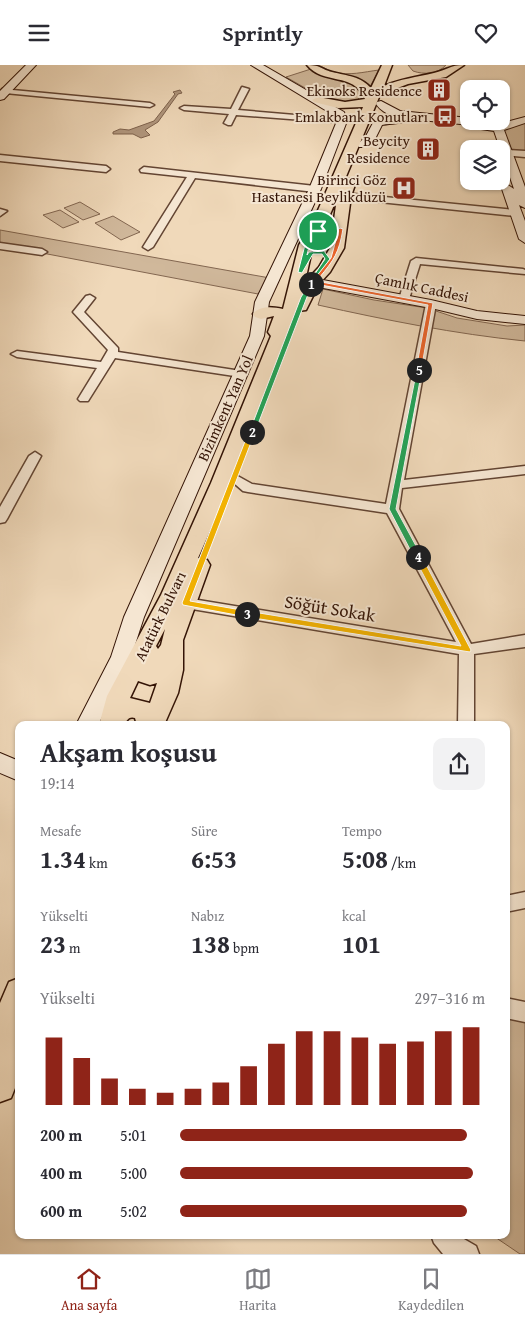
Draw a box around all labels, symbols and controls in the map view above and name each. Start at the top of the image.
text: Sprintly [222,17,303,49]
icon: menu [25,19,53,47]
icon: heart [472,19,500,47]
building icon: Ekinoks Residence [426,77,452,103]
place label: Ekinoks Residence [307,80,422,101]
map controls [460,80,510,190]
button: locate [460,80,510,130]
bus stop icon: Emlakbank Konutları [432,103,458,129]
place label: Emlakbank Konutları [295,106,428,127]
place label: Beycity Residence [347,130,411,168]
building icon: Beycity Residence [415,136,441,162]
button: layers [460,140,510,190]
place label: Birinci Göz Hastanesi Beylikdüzü [252,169,387,207]
hospital icon: Birinci Göz Hastanesi Beylikdüzü [391,175,417,201]
pin [297,210,339,252]
icon: arrive [304,217,332,245]
street label: Çamlık Caddesi [373,267,471,307]
pin: 1 [298,271,324,297]
text: 1 [308,274,315,294]
street label: Bizimkent Yan Yol [192,352,258,464]
pin: 5 [406,357,432,383]
text: 5 [416,360,423,380]
pin: 2 [240,419,264,445]
text: 2 [249,422,256,442]
pin: 4 [406,545,430,569]
text: 4 [415,547,422,567]
street label: Atatürk Bulvarı [129,568,191,664]
street label: Söğüt Sokak [283,587,378,629]
pin: 3 [234,601,260,627]
text: 3 [244,604,251,624]
text: Akşam koşusu [40,731,217,772]
button: share [433,738,485,790]
text: 19:14 [40,771,75,795]
text: Mesafe [40,821,81,841]
text: Süre [191,821,218,841]
text: Tempo [342,821,382,841]
text: 1.34 [40,841,86,877]
text: 6:53 [191,841,237,877]
text: 5:08 [342,841,388,877]
text: km [86,853,108,873]
text: /km [388,853,416,873]
text: Yükselti [40,906,88,926]
text: Nabız [191,906,224,926]
text: kcal [342,906,366,926]
text: 23 [40,926,66,962]
text: 138 [191,926,230,962]
text: 101 [342,926,381,962]
text: m [66,938,80,958]
text: bpm [230,938,259,958]
text: Yükselti [40,986,95,1010]
text: 297–316 m [415,986,485,1010]
text: 200 m [40,1123,82,1147]
text: 5:01 [120,1123,147,1147]
text: 400 m [40,1161,82,1185]
text: 5:00 [120,1161,147,1185]
text: 600 m [40,1199,82,1223]
text: 5:02 [120,1199,147,1223]
tab: Ana sayfa [61,1265,117,1315]
tab: Harita [239,1265,276,1315]
tab: Kaydedilen [398,1265,464,1315]

